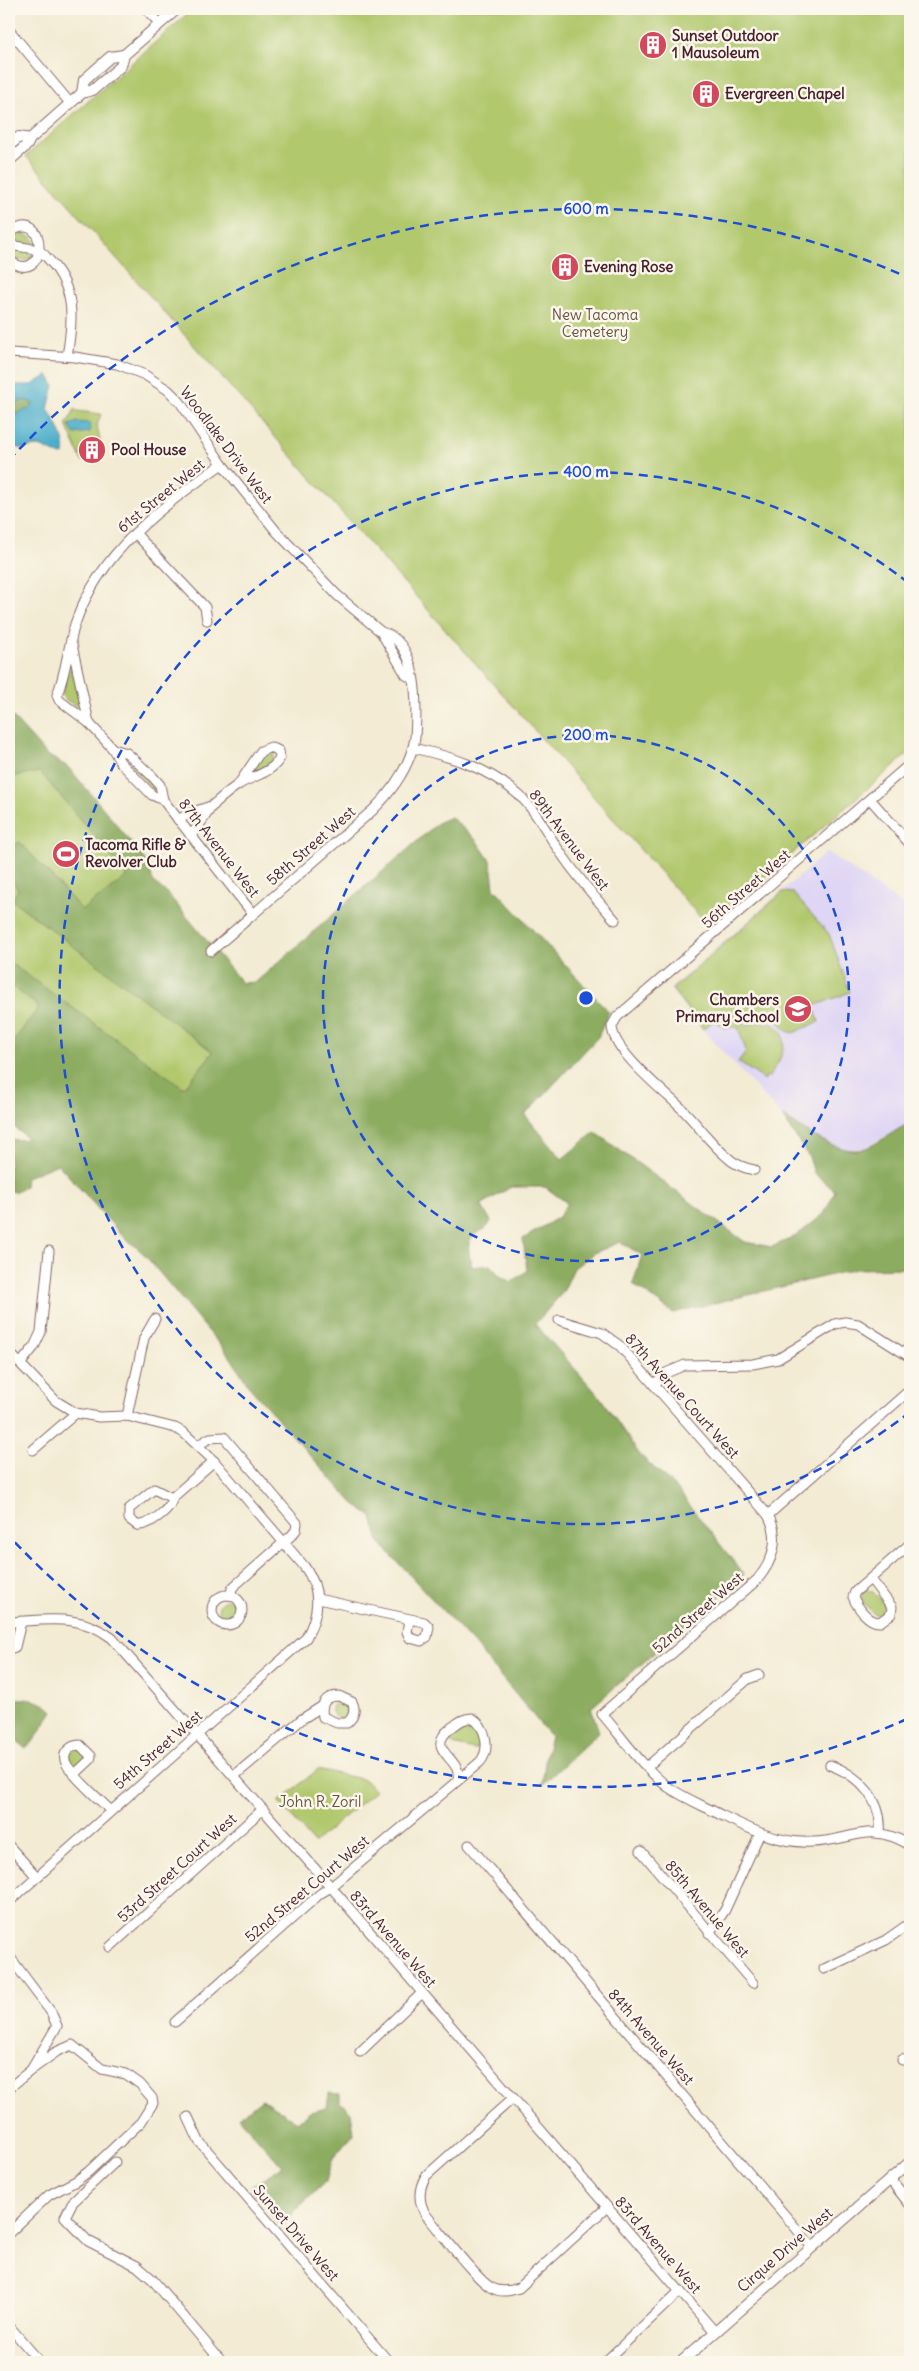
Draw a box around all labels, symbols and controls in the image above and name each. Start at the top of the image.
place label: Sunset Outdoor 1 Mausoleum [672,26,779,62]
building icon: Sunset Outdoor 1 Mausoleum [638,30,668,60]
building icon: Evergreen Chapel [691,79,721,109]
place label: Evergreen Chapel [725,84,845,104]
text: 600 m [563,199,609,218]
building icon: Evening Rose [550,252,580,282]
place label: Evening Rose [584,257,673,277]
park label: New Tacoma Cemetery [552,305,639,341]
street label: Woodlake Drive West [176,382,277,507]
building icon: Pool House [77,435,107,465]
place label: Pool House [111,440,186,459]
street label: 61st Street West [113,455,208,537]
text: 400 m [563,462,609,481]
text: 200 m [564,725,608,744]
street label: 89th Avenue West [525,785,614,894]
street label: 87th Avenue West [175,794,264,901]
street label: 58th Street West [262,802,359,889]
place label: Tacoma Rifle & Revolver Club [85,835,186,871]
sports icon: Tacoma Rifle & Revolver Club [51,839,81,869]
street label: 56th Street West [697,845,794,932]
centre of rings [577,989,595,1007]
place label: Chambers Primary School [676,990,779,1027]
school or university icon: Chambers Primary School [783,994,813,1024]
street label: 87th Avenue Court West [621,1329,744,1462]
street label: 52nd Street West [648,1568,747,1657]
street label: 54th Street West [109,1706,206,1793]
park label: John R. Zoril [279,1792,361,1811]
street label: 53rd Street Court West [113,1809,240,1926]
street label: 52nd Street Court West [241,1831,373,1946]
street label: 85th Avenue West [661,1856,754,1961]
street label: 83rd Avenue West [346,1886,441,1991]
street label: 84th Avenue West [604,1985,698,2089]
street label: Sunset Drive West [249,2181,343,2285]
street label: 83rd Avenue West [611,2192,706,2297]
street label: Cirque Drive West [733,2203,836,2296]

